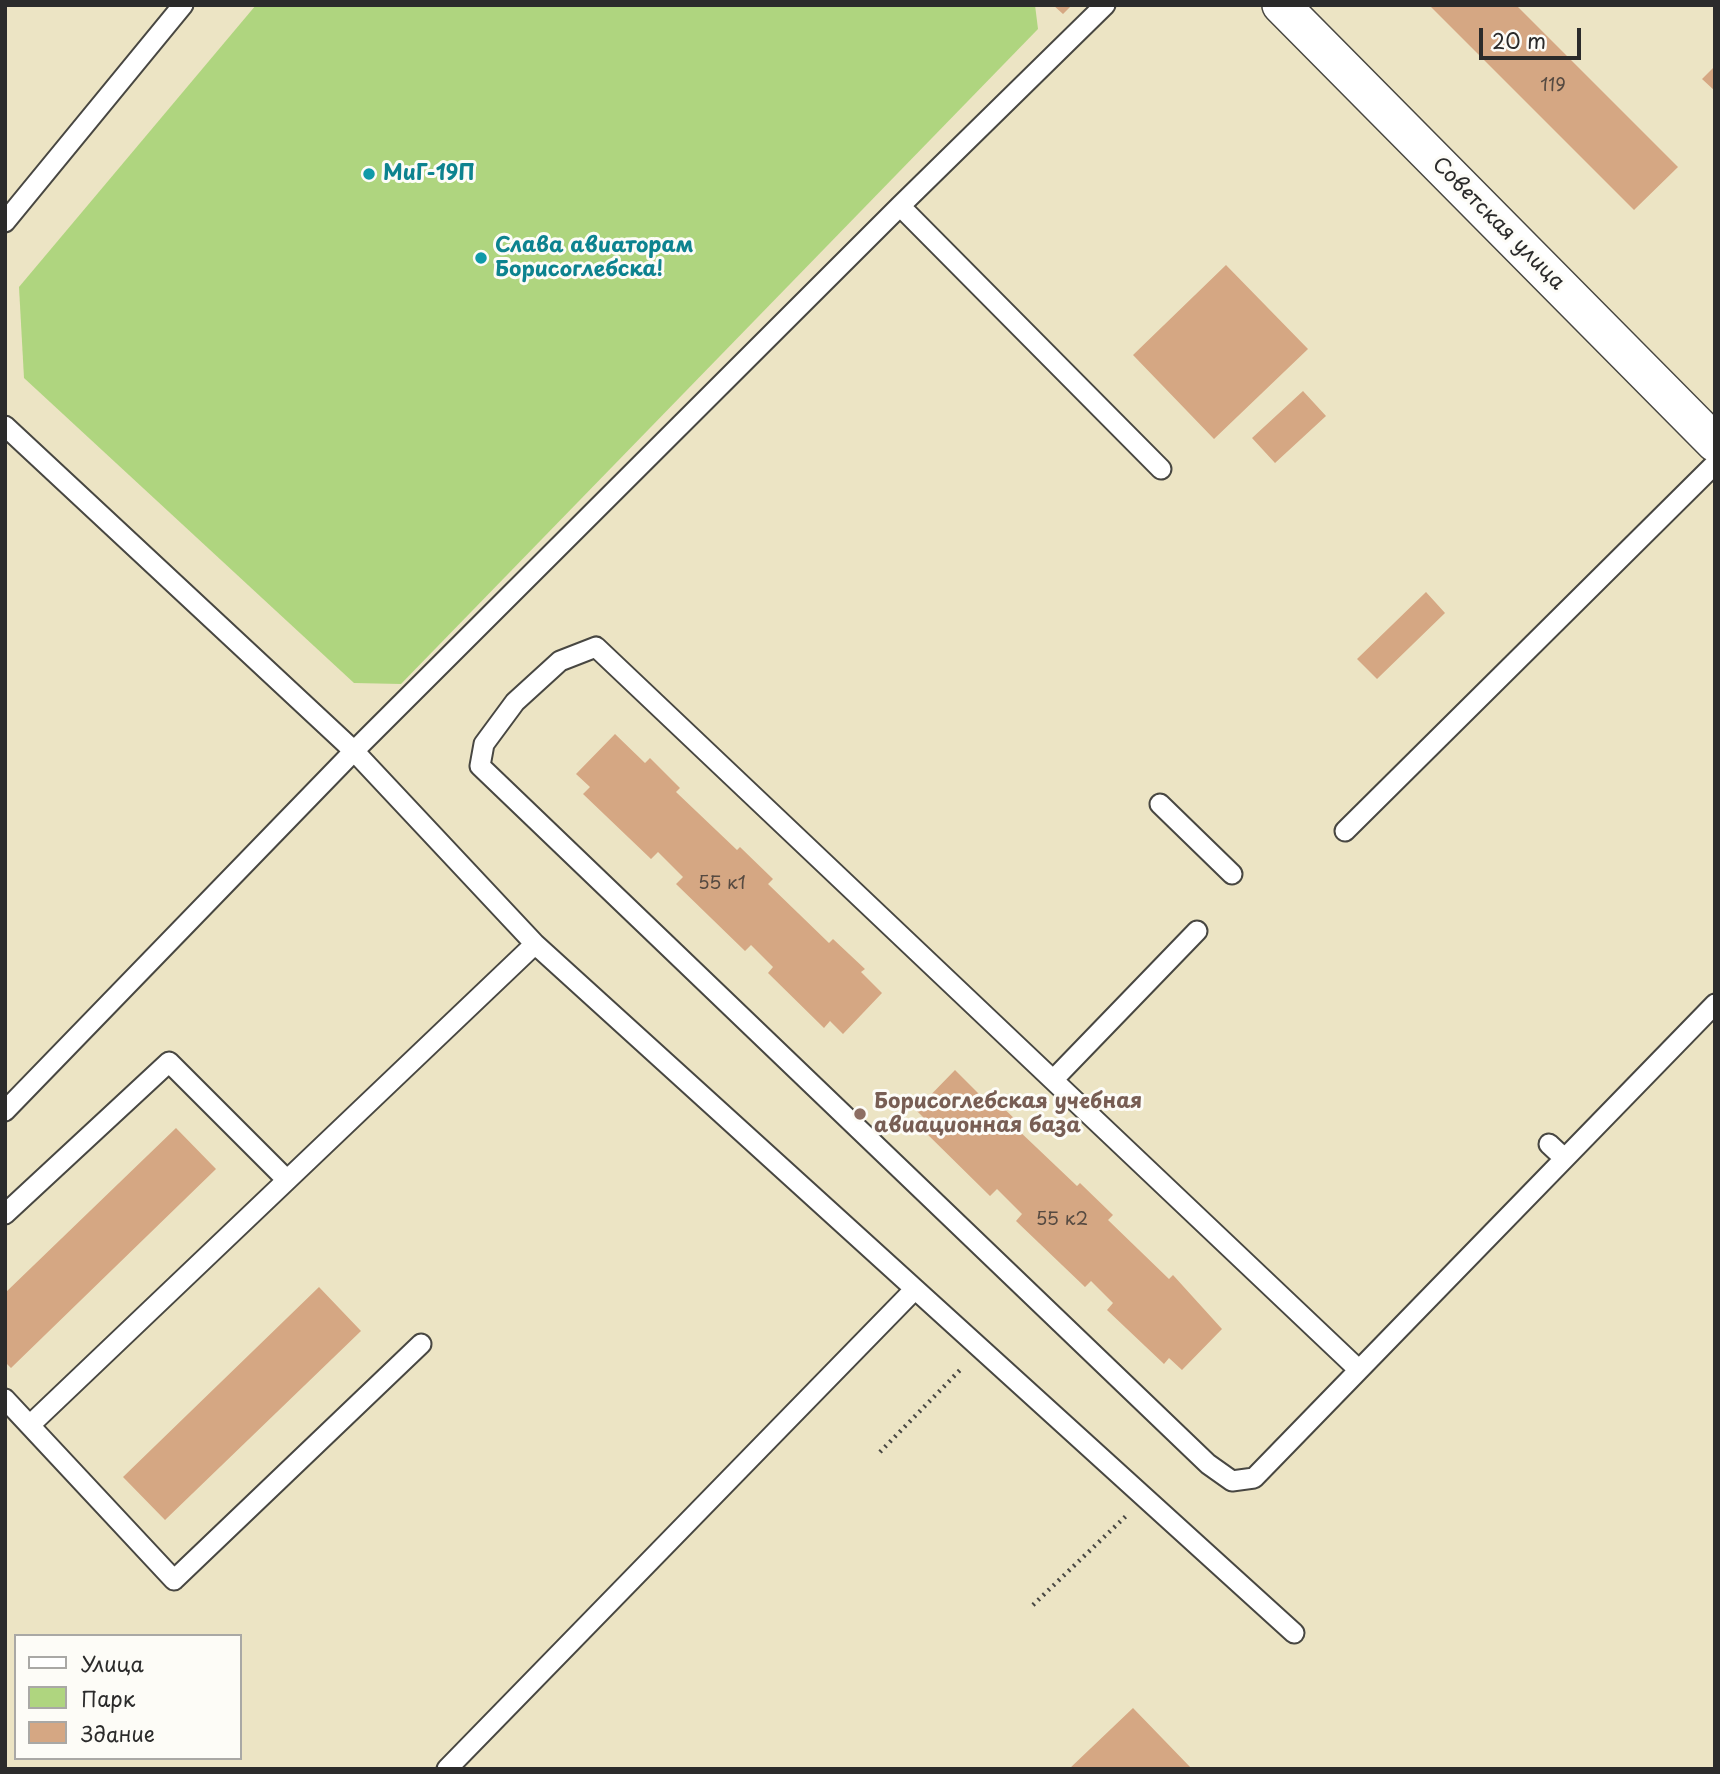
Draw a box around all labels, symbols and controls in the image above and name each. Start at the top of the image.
scale bar [1482,14,1584,58]
text: 20 m [1492,24,1546,56]
house number: 119 [1540,75,1566,97]
street label: Советская улица [1426,152,1570,296]
place label: МиГ-19П [383,161,475,187]
marker: МиГ-19П [361,166,377,182]
place label: Слава авиаторам Борисоглебска! [495,233,694,283]
marker: Слава авиаторам Борисоглебска! [473,250,489,266]
house number: 55 к1 [698,873,746,895]
place label: Борисоглебская учебная авиационная база [874,1089,1142,1139]
marker: Борисоглебская учебная авиационная база [852,1106,868,1122]
house number: 55 к2 [1036,1209,1088,1231]
legend [14,1634,242,1760]
text: Улица [81,1647,144,1679]
text: Парк [81,1682,135,1714]
text: Здание [81,1717,155,1749]

